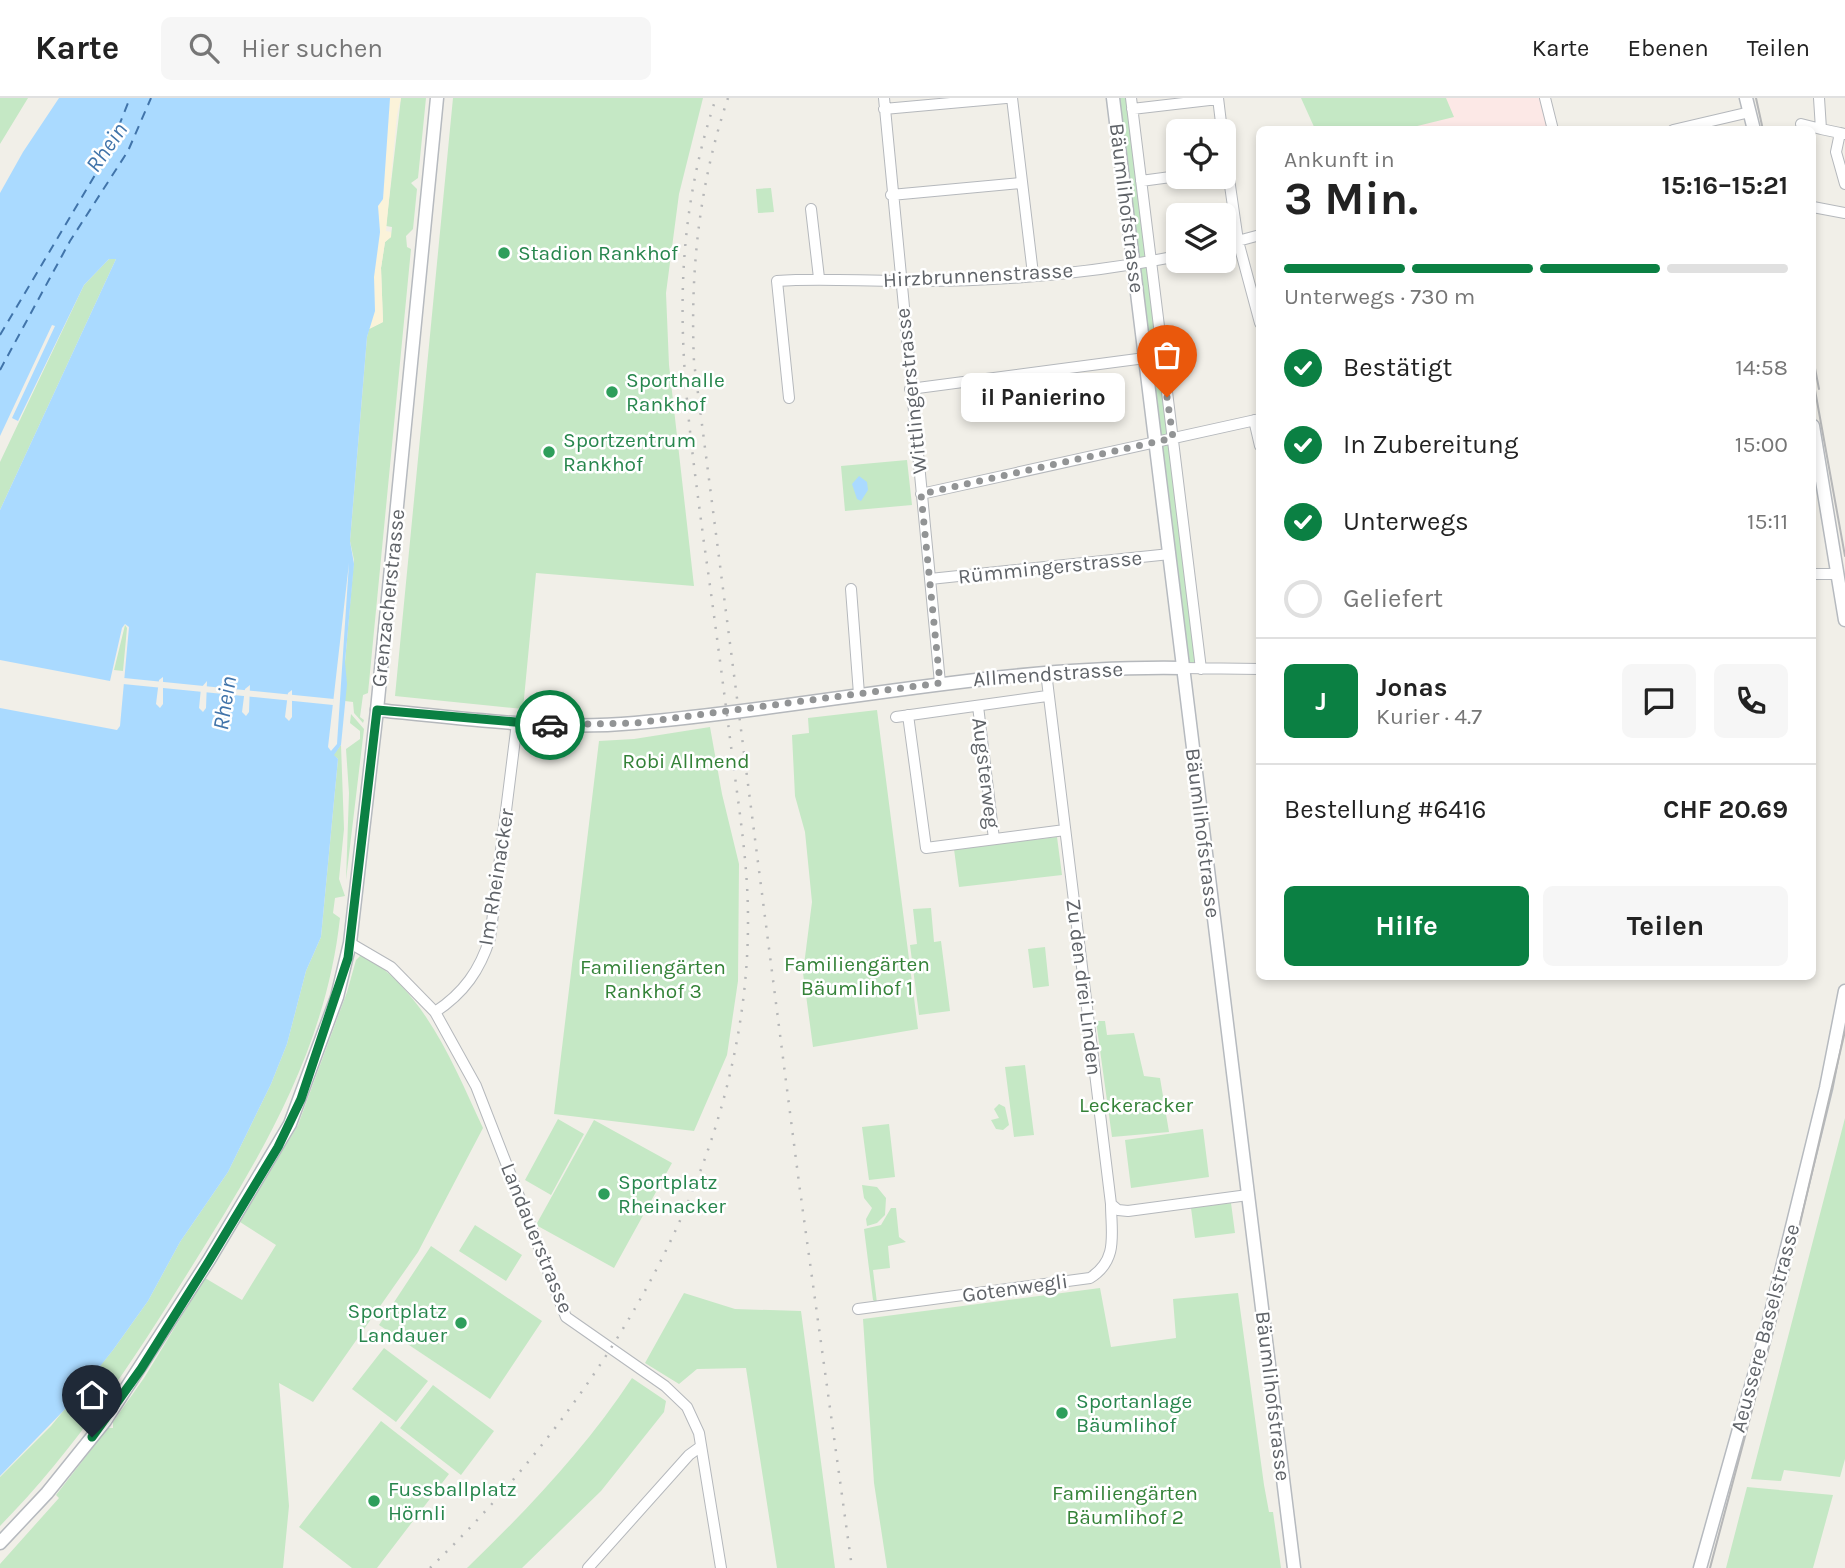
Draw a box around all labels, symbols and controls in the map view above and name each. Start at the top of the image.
search box [161,17,651,80]
text: Karte [35,29,119,67]
icon: search [185,29,223,67]
text: Hier suchen [241,33,383,64]
text: Karte [1532,34,1589,62]
text: Ebenen [1627,34,1709,62]
text: Teilen [1747,34,1810,62]
water label: Rhein [80,117,133,177]
map controls [1166,119,1236,273]
button: locate [1166,119,1236,189]
street label: Bäumlihofstrasse [1105,122,1149,294]
text: Ankunft in [1284,146,1395,173]
text: 15:16–15:21 [1661,170,1788,201]
text: 3 Min. [1284,172,1418,226]
button: layers [1166,203,1236,273]
place label: Stadion Rankhof [518,241,679,265]
marker: Stadion Rankhof [496,245,512,261]
street label: Hirzbrunnenstrasse [882,258,1074,292]
text: Unterwegs · 730 m [1284,283,1475,310]
street label: Wittlingerstrasse [890,307,932,475]
pin [1137,325,1197,397]
icon: bag [1148,336,1186,374]
icon: check [1284,349,1322,387]
text: Bestätigt [1343,352,1452,383]
text: 14:58 [1735,354,1788,381]
place label: Sporthalle Rankhof [626,368,725,416]
callout: il Panierino [960,372,1125,422]
marker: Sporthalle Rankhof [604,384,620,400]
text: il Panierino [980,384,1106,411]
icon: check [1284,426,1322,464]
place label: Sportzentrum Rankhof [563,428,696,476]
text: In Zubereitung [1343,429,1518,460]
text: 15:00 [1735,431,1788,458]
marker: Sportzentrum Rankhof [541,444,557,460]
icon: check [1284,503,1322,541]
text: Unterwegs [1343,506,1469,537]
street label: Grenzacherstrasse [367,508,409,688]
text: 15:11 [1747,508,1788,535]
street label: Rümmingerstrasse [957,545,1143,589]
text: Geliefert [1343,583,1443,614]
street label: Allmendstrasse [972,657,1124,691]
button: chat [1622,664,1696,738]
button: phone [1714,664,1788,738]
text: Jonas [1376,672,1447,703]
water label: Rhein [207,674,242,732]
text: J [1315,686,1327,717]
courier [515,690,585,760]
text: Kurier · 4.7 [1376,703,1482,730]
icon: car [531,706,569,744]
street label: Augsterweg [967,716,1005,830]
street label: Bäumlihofstrasse [1181,747,1225,919]
park label: Robi Allmend [622,749,750,773]
text: Bestellung #6416 [1284,794,1486,825]
text: CHF 20.69 [1663,794,1788,825]
street label: Im Rheinacker [473,806,519,947]
button: Hilfe [1284,886,1529,966]
button: Teilen [1543,886,1788,966]
street label: Zu den drei Linden [1061,897,1107,1077]
park label: Familiengärten Bäumlihof 1 [784,952,930,1000]
park label: Familiengärten Rankhof 3 [580,955,726,1003]
park label: Leckeracker [1079,1093,1194,1117]
street label: Landauerstrasse [496,1159,578,1317]
place label: Sportplatz Rheinacker [618,1170,726,1218]
marker: Sportplatz Rheinacker [596,1186,612,1202]
street label: Aeussere Baselstrasse [1726,1221,1804,1435]
street label: Gotenwegli [961,1269,1069,1307]
place label: Sportplatz Landauer [347,1299,447,1347]
street label: Bäumlihofstrasse [1251,1310,1295,1482]
marker: Sportplatz Landauer [453,1315,469,1331]
pin [62,1365,122,1437]
icon: home [73,1376,111,1414]
place label: Sportanlage Bäumlihof [1076,1389,1192,1437]
marker: Sportanlage Bäumlihof [1054,1405,1070,1421]
place label: Fussballplatz Hörnli [388,1477,517,1525]
park label: Familiengärten Bäumlihof 2 [1052,1481,1198,1529]
marker: Fussballplatz Hörnli [366,1493,382,1509]

